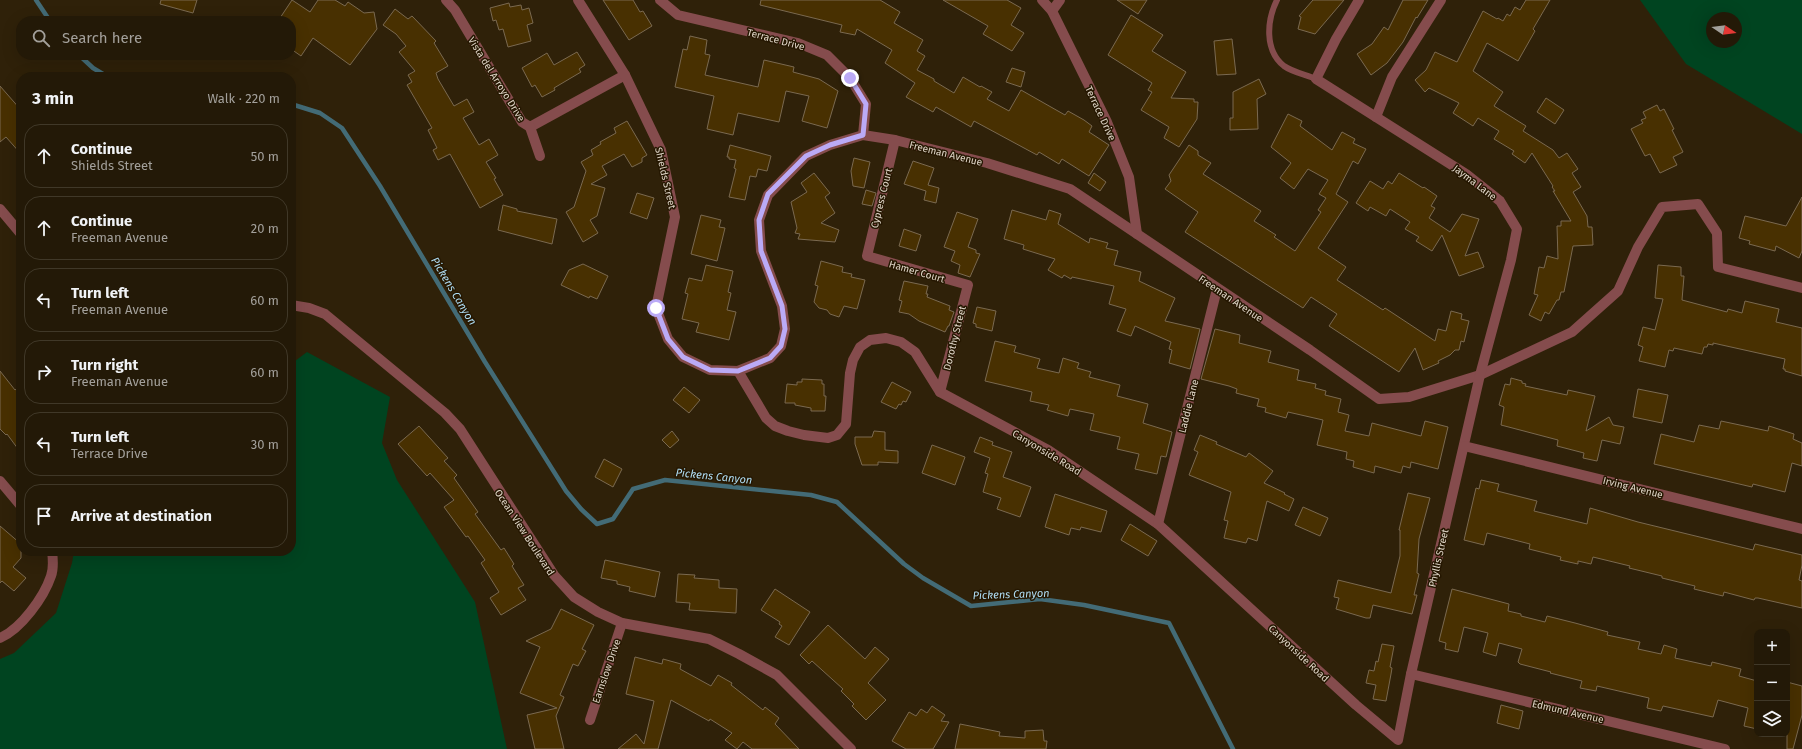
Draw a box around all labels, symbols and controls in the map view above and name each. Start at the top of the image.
north arrow [1706,12,1742,48]
search box [16,16,296,60]
icon: search [30,27,52,49]
street label: Terrace Drive [746,27,806,53]
text: Search here [62,29,142,47]
street label: Vista del Arroyo Drive [465,35,527,124]
route end [841,69,859,87]
street label: Terrace Drive [1082,84,1118,143]
text: 3 min [32,88,74,109]
text: Walk · 220 m [208,91,280,106]
street label: Freeman Avenue [908,139,983,169]
text: Continue [71,140,132,158]
icon: ahead [33,145,55,167]
street label: Shields Street [652,146,678,211]
text: 50 m [251,149,279,164]
text: Shields Street [71,158,153,173]
street label: Jayma Lane [1450,162,1499,203]
street label: Cypress Court [869,167,895,229]
text: Continue [71,212,132,230]
icon: ahead [33,217,55,239]
text: 20 m [251,221,279,236]
text: Freeman Avenue [71,230,168,245]
water label: Pickens Canyon [428,255,479,328]
street label: Hamer Court [888,258,946,286]
street label: Freeman Avenue [1196,273,1265,325]
text: Turn left [71,284,129,302]
icon: left [33,289,55,311]
text: 60 m [250,293,279,308]
route start [647,299,665,317]
text: Freeman Avenue [71,302,168,317]
street label: Dorothy Street [941,304,969,372]
text: Turn right [71,356,138,374]
icon: right [33,361,55,383]
text: 60 m [250,365,279,380]
text: Freeman Avenue [71,374,168,389]
street label: Laddie Lane [1177,378,1201,434]
text: Turn left [71,428,129,446]
street label: Canyonside Road [1010,428,1083,478]
icon: left [33,433,55,455]
text: 30 m [251,437,279,452]
text: Terrace Drive [71,446,148,461]
water label: Pickens Canyon [675,466,753,487]
street label: Irving Avenue [1601,475,1664,501]
street label: Ocean View Boulevard [492,487,556,578]
icon: arrive [33,505,55,527]
text: Arrive at destination [71,507,212,525]
street label: Phyllis Street [1426,528,1452,589]
water label: Pickens Canyon [972,587,1050,602]
street label: Canyonside Road [1266,623,1331,685]
map controls [1754,629,1790,737]
button: + [1754,629,1790,665]
street label: Earnslow Drive [590,638,624,705]
button: − [1754,665,1790,701]
street label: Edmund Avenue [1531,698,1605,726]
button: layers [1754,701,1790,737]

